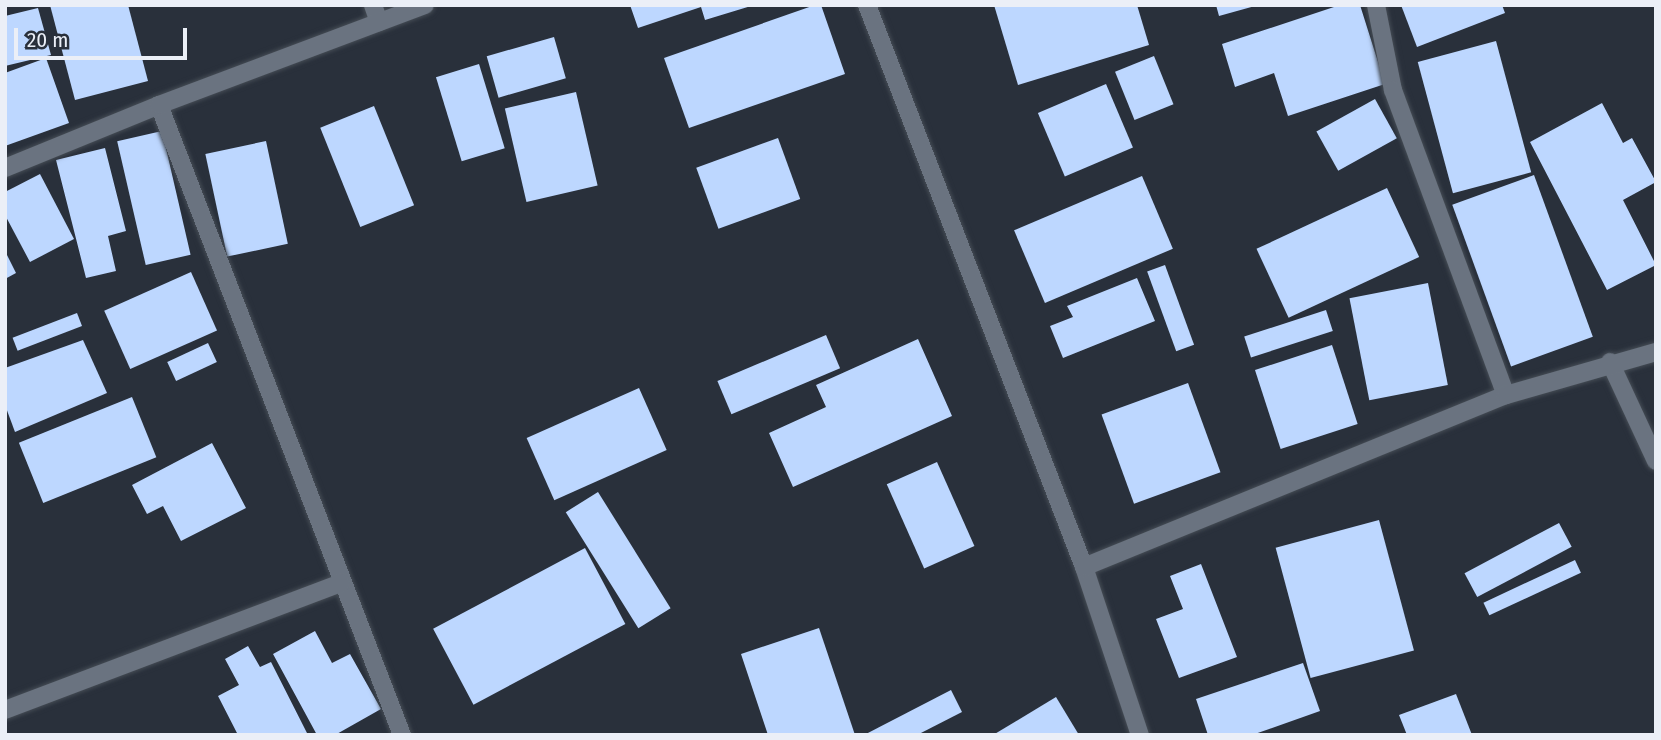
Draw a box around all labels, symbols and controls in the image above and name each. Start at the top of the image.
scale bar [18,14,191,58]
text: 20 m [27,27,68,53]

